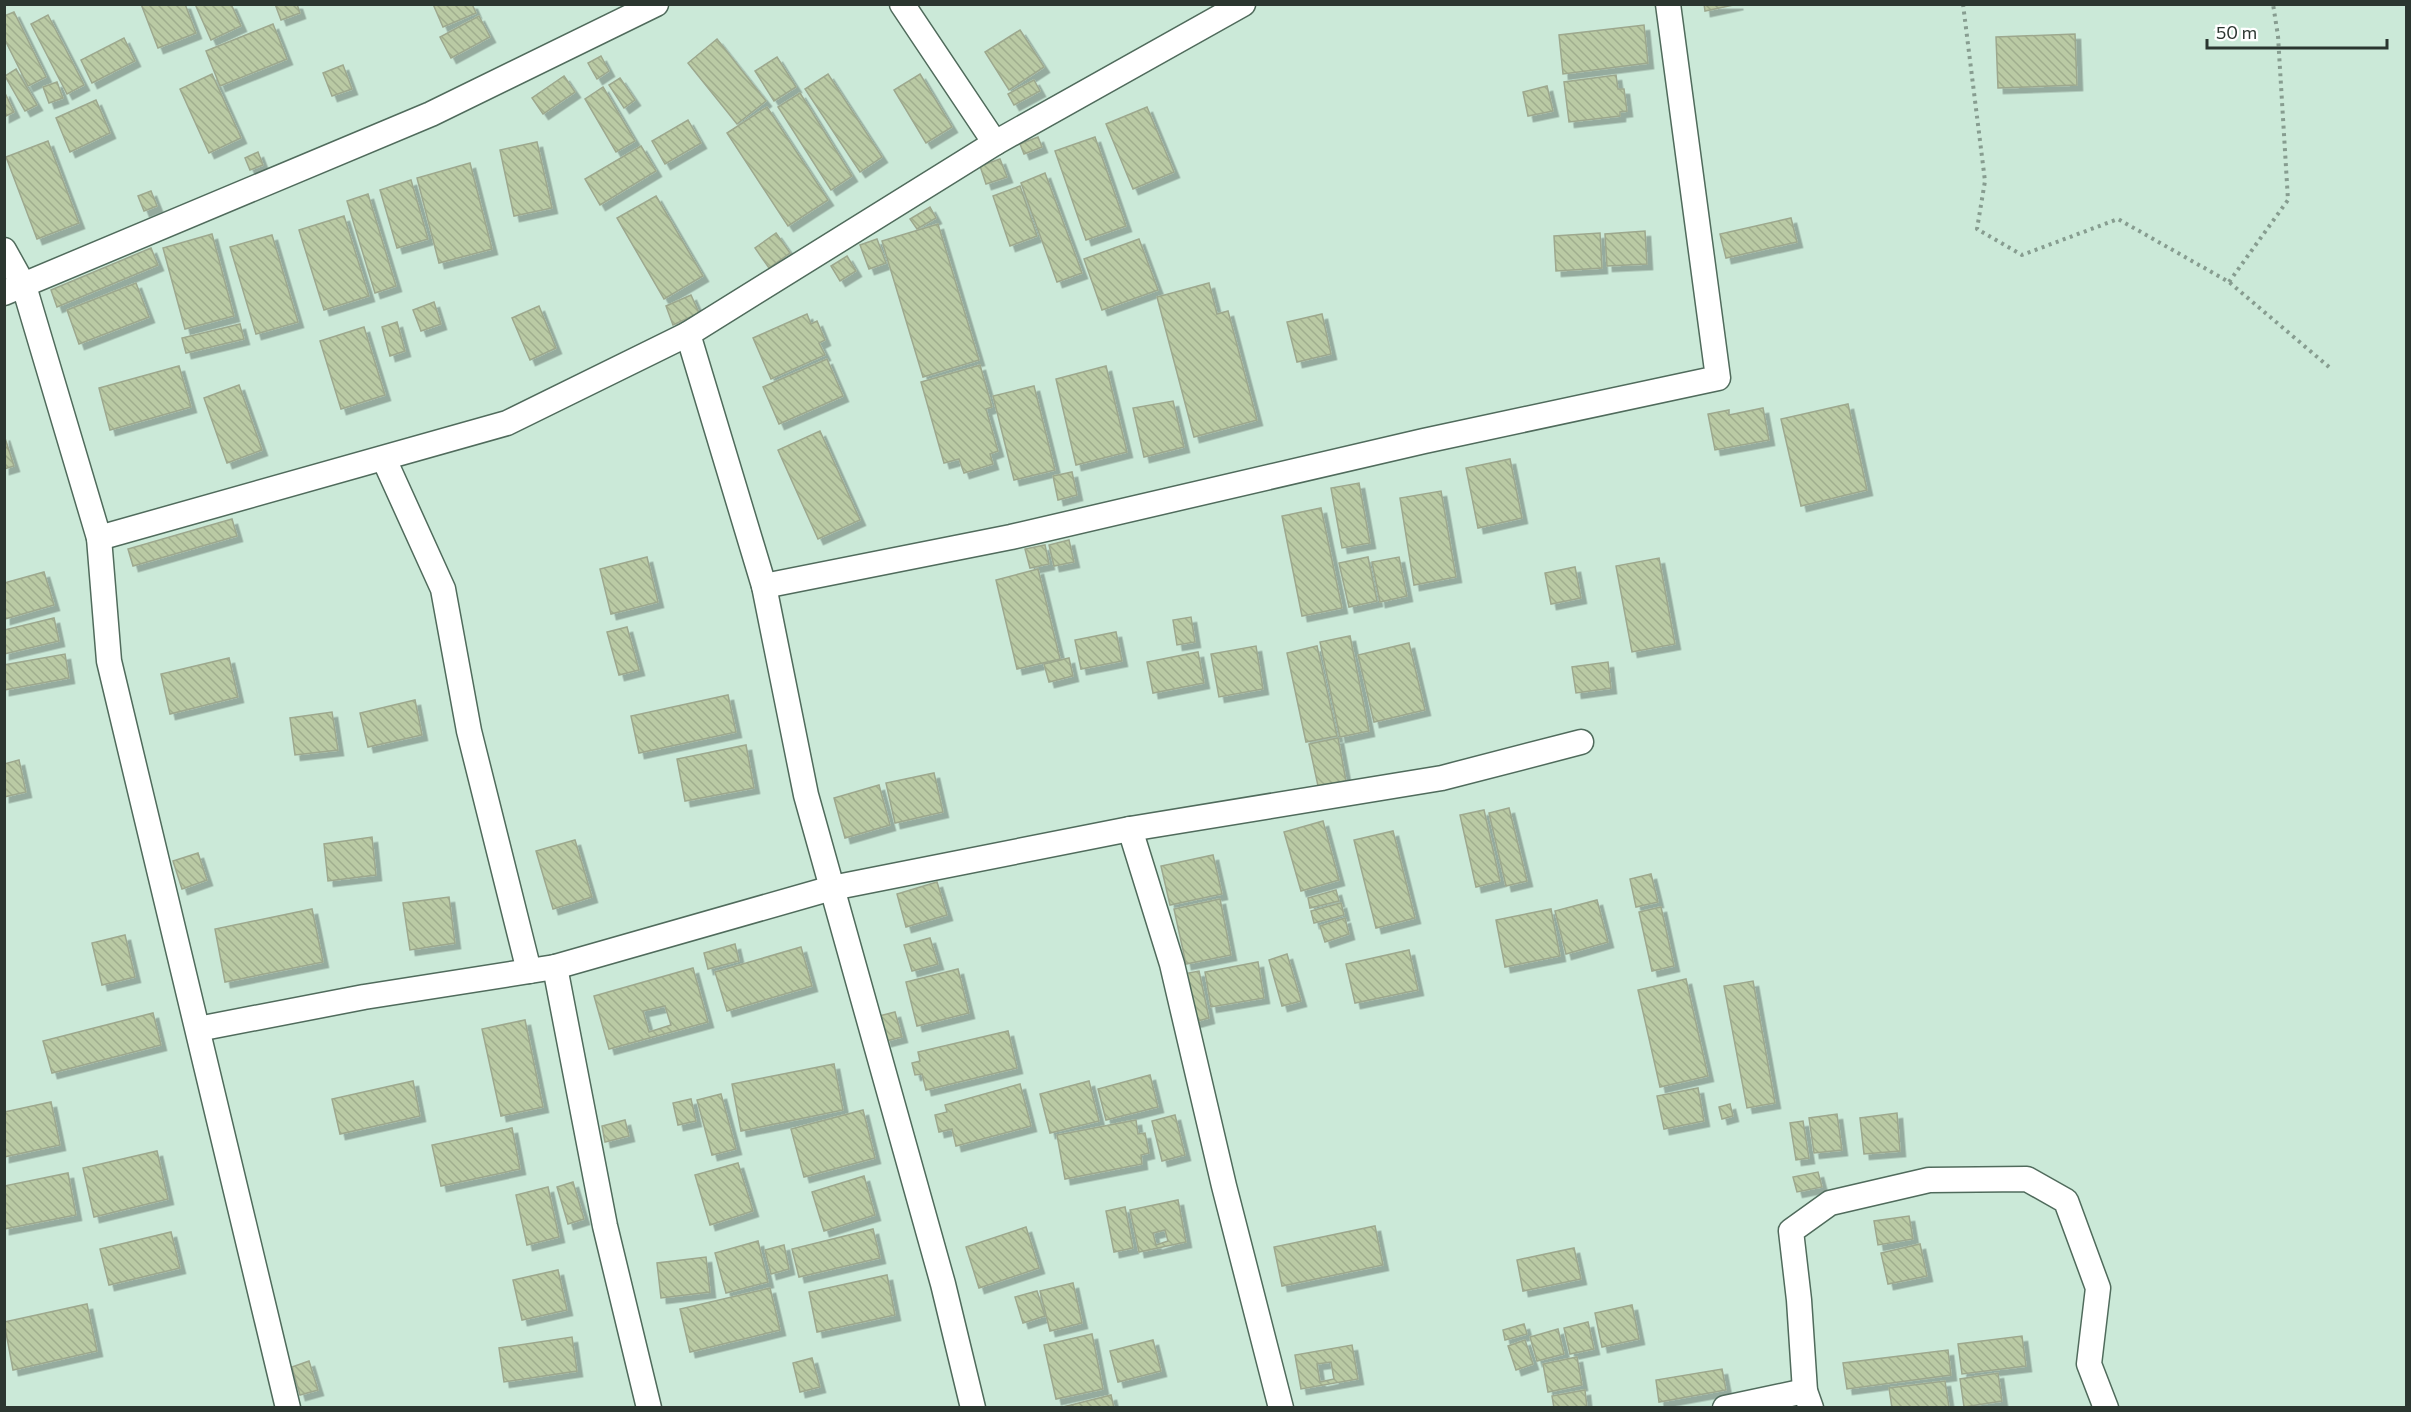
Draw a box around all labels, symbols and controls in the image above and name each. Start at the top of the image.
scale bar [2207,12,2387,50]
text: 50 m [2216,21,2257,43]

